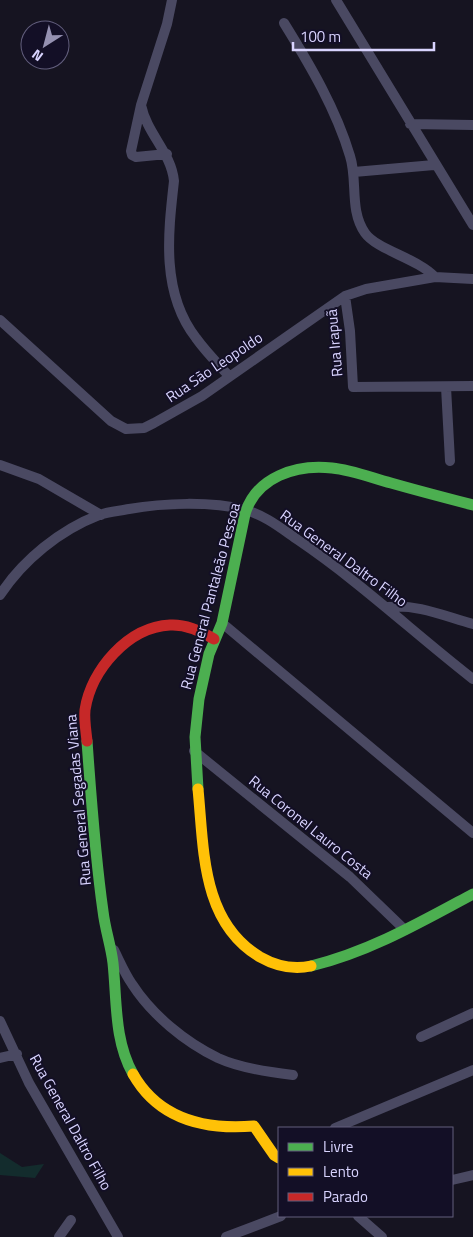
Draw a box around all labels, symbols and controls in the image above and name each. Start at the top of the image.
north arrow [20,20,70,70]
scale bar [293,20,434,52]
text: 100 m [300,25,341,48]
text: N [27,45,47,67]
street label: Rua Irapuã [320,308,348,378]
street label: Rua São Leopoldo [161,326,267,408]
street label: Rua General Pantaleão Pessoa [174,500,246,692]
street label: Rua General Daltro Filho [275,504,413,612]
street label: Rua General Segadas Viana [59,713,97,887]
street label: Rua Coronel Lauro Costa [244,770,378,885]
street label: Rua General Daltro Filho [24,1050,118,1194]
legend [278,1127,453,1217]
text: Livre [323,1135,353,1158]
text: Lento [323,1160,359,1183]
text: Parado [323,1185,368,1208]

